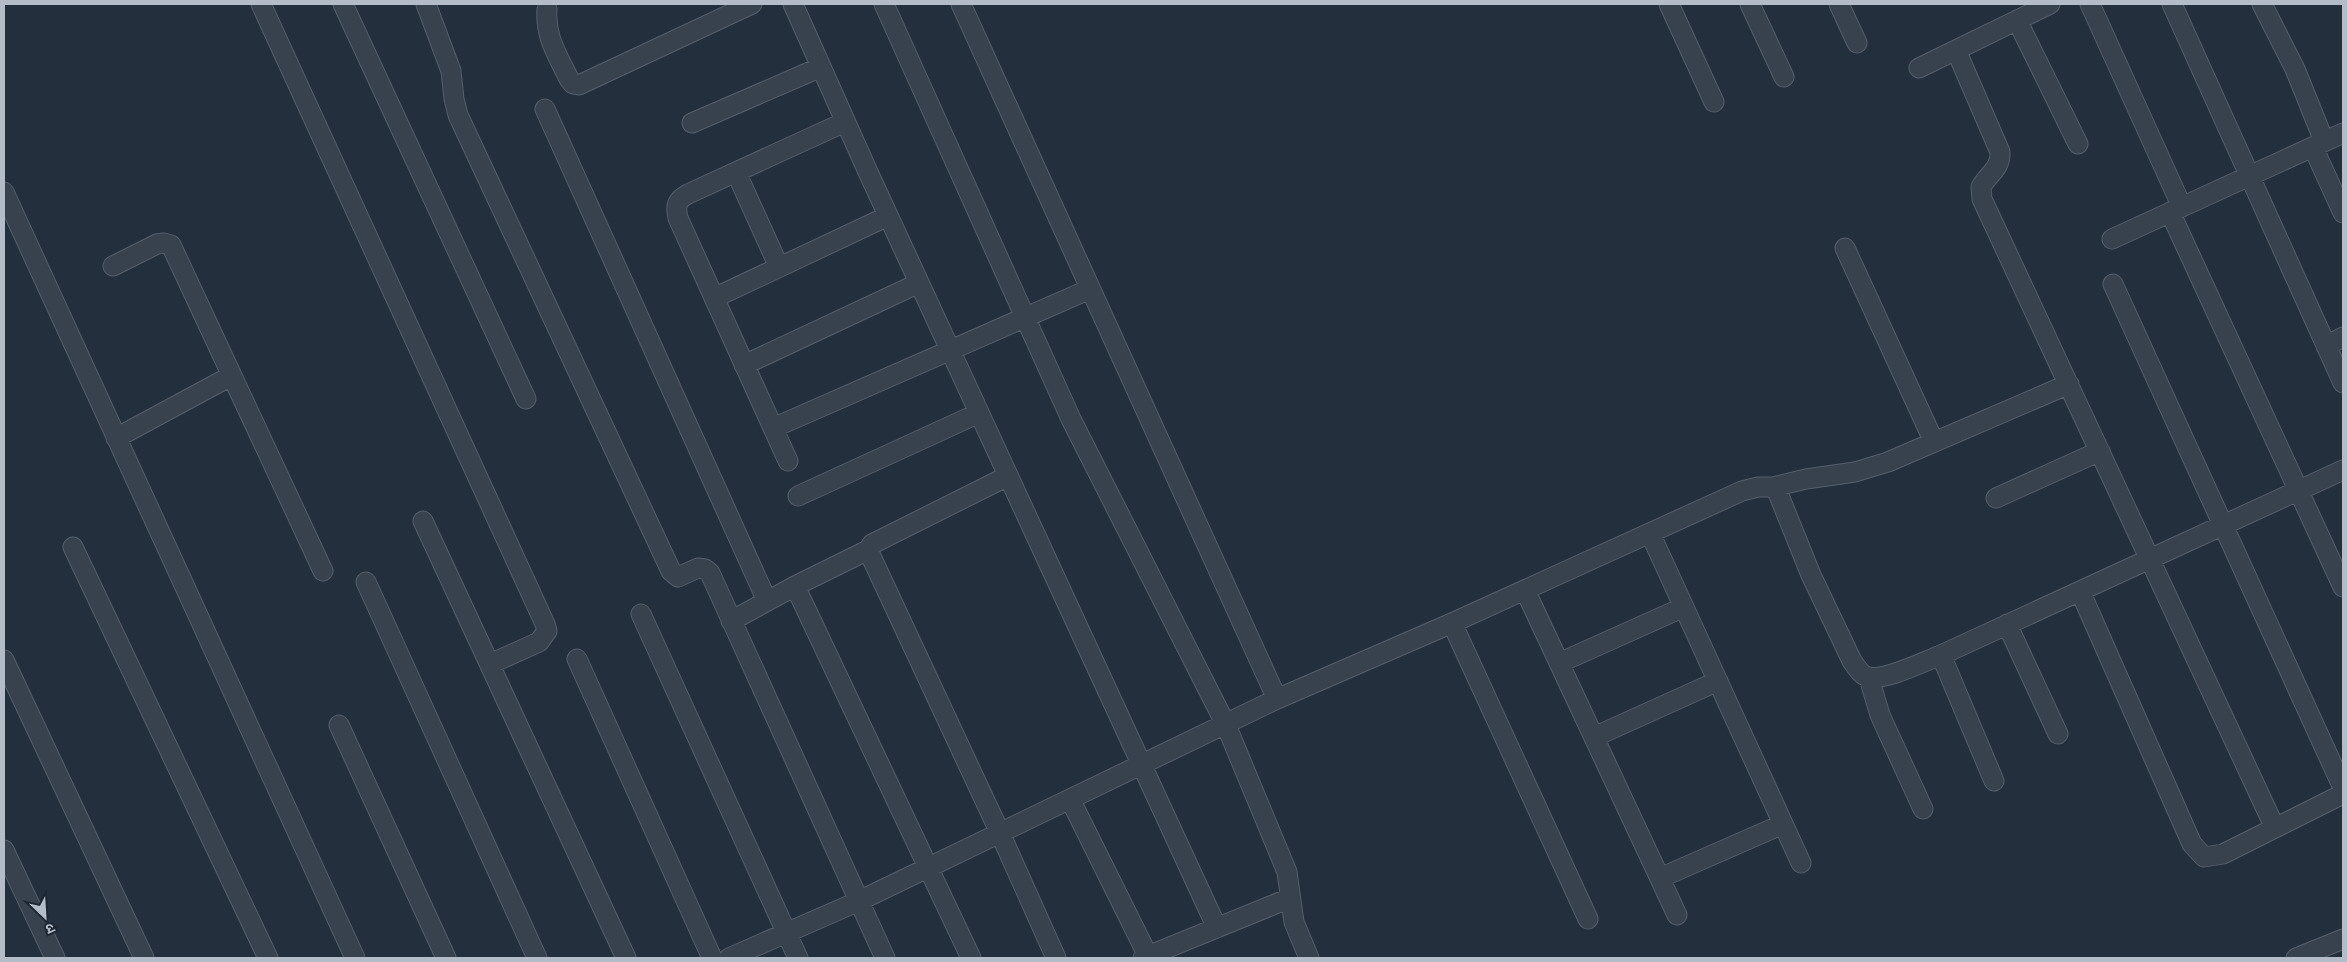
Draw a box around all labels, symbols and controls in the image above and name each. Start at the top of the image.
north arrow [20,892,70,942]
text: उ [43,920,58,938]

